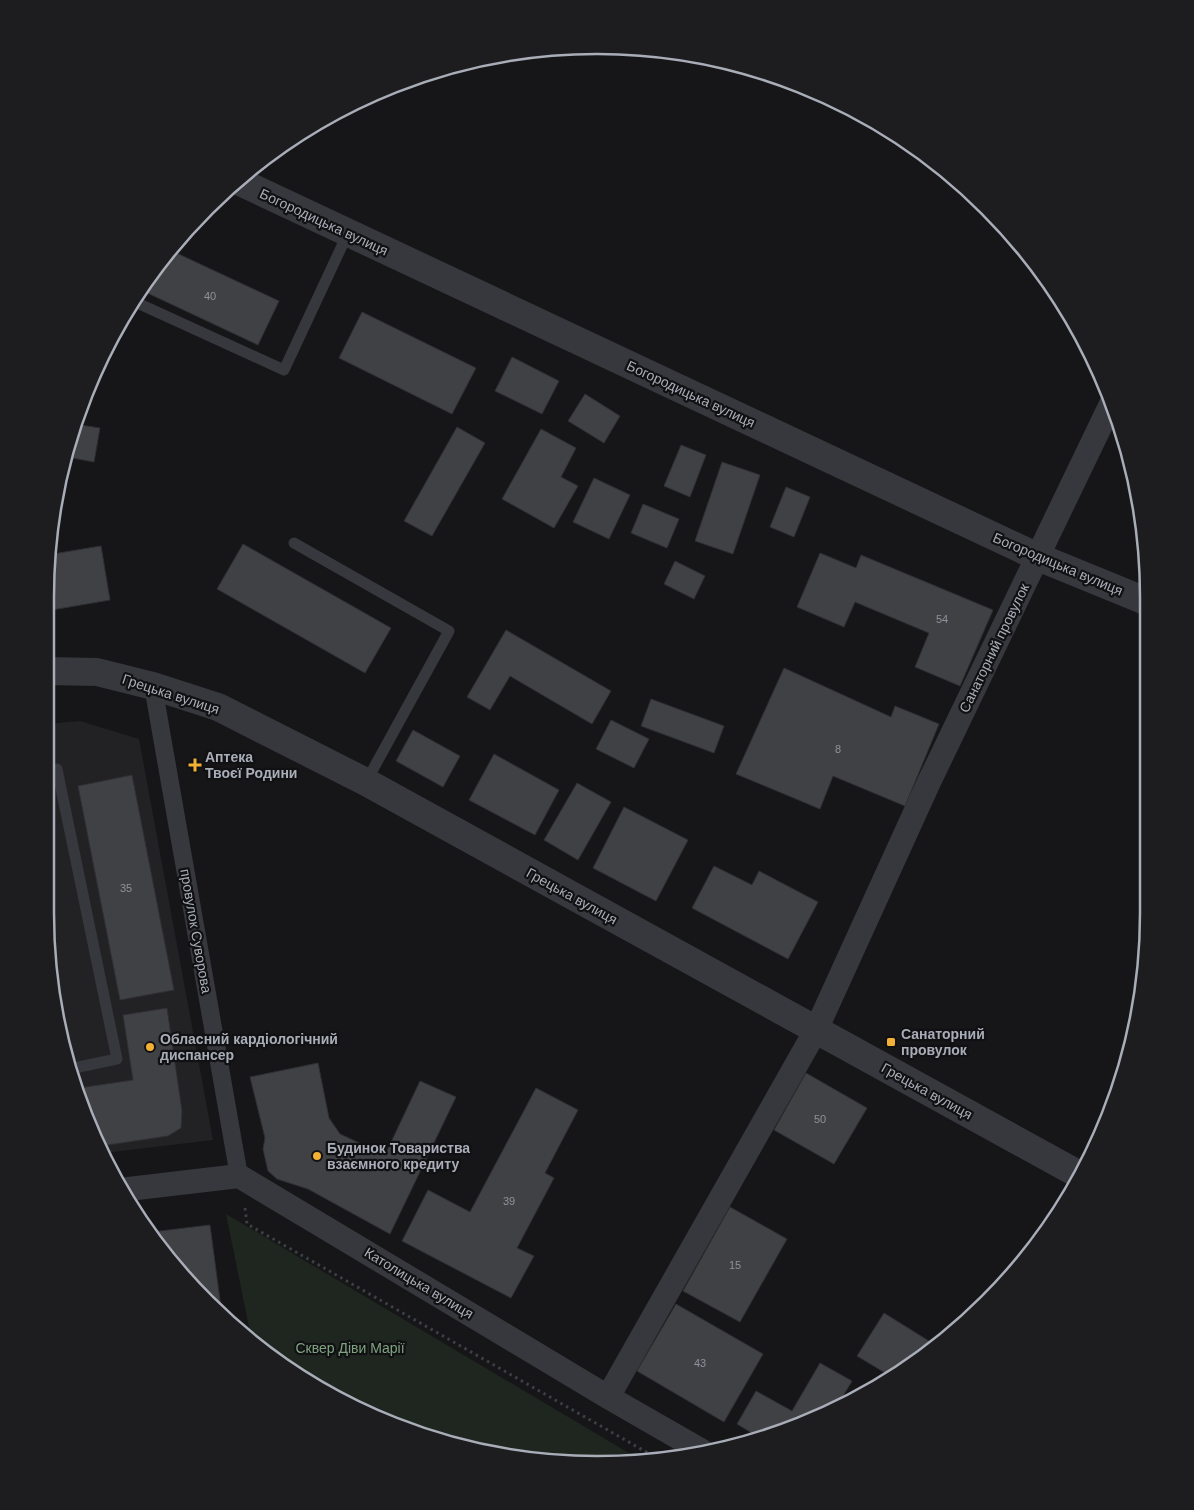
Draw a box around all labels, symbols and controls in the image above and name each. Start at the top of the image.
street label: Богородицька вулиця [257,185,391,259]
house number: 40 [204,290,216,302]
street label: Богородицька вулиця [624,357,758,431]
street label: Богородицька вулиця [991,529,1125,599]
street label: Санаторний провулок [956,580,1033,715]
house number: 54 [936,613,948,625]
street label: Грецька вулиця [120,671,222,717]
house number: 8 [835,743,841,755]
place label: Аптека Твоєї Родини [205,749,297,781]
marker: Аптека Твоєї Родини [189,759,201,771]
street label: Грецька вулиця [524,864,620,928]
street label: провулок Суворова [177,868,215,995]
house number: 35 [120,882,132,894]
place label: Санаторний провулок [901,1026,985,1058]
place label: Обласний кардіологічний диспансер [160,1031,338,1063]
marker: Санаторний провулок [885,1036,897,1048]
marker: Обласний кардіологічний диспансер [144,1041,156,1053]
street label: Грецька вулиця [879,1059,975,1123]
house number: 50 [814,1113,826,1125]
place label: Будинок Товариства взаємного кредиту [327,1140,470,1172]
marker: Будинок Товариства взаємного кредиту [311,1150,323,1162]
house number: 39 [503,1195,515,1207]
street label: Католицька вулиця [362,1244,476,1322]
house number: 15 [729,1259,741,1271]
park label: Сквер Діви Марії [295,1340,405,1356]
house number: 43 [694,1357,706,1369]

